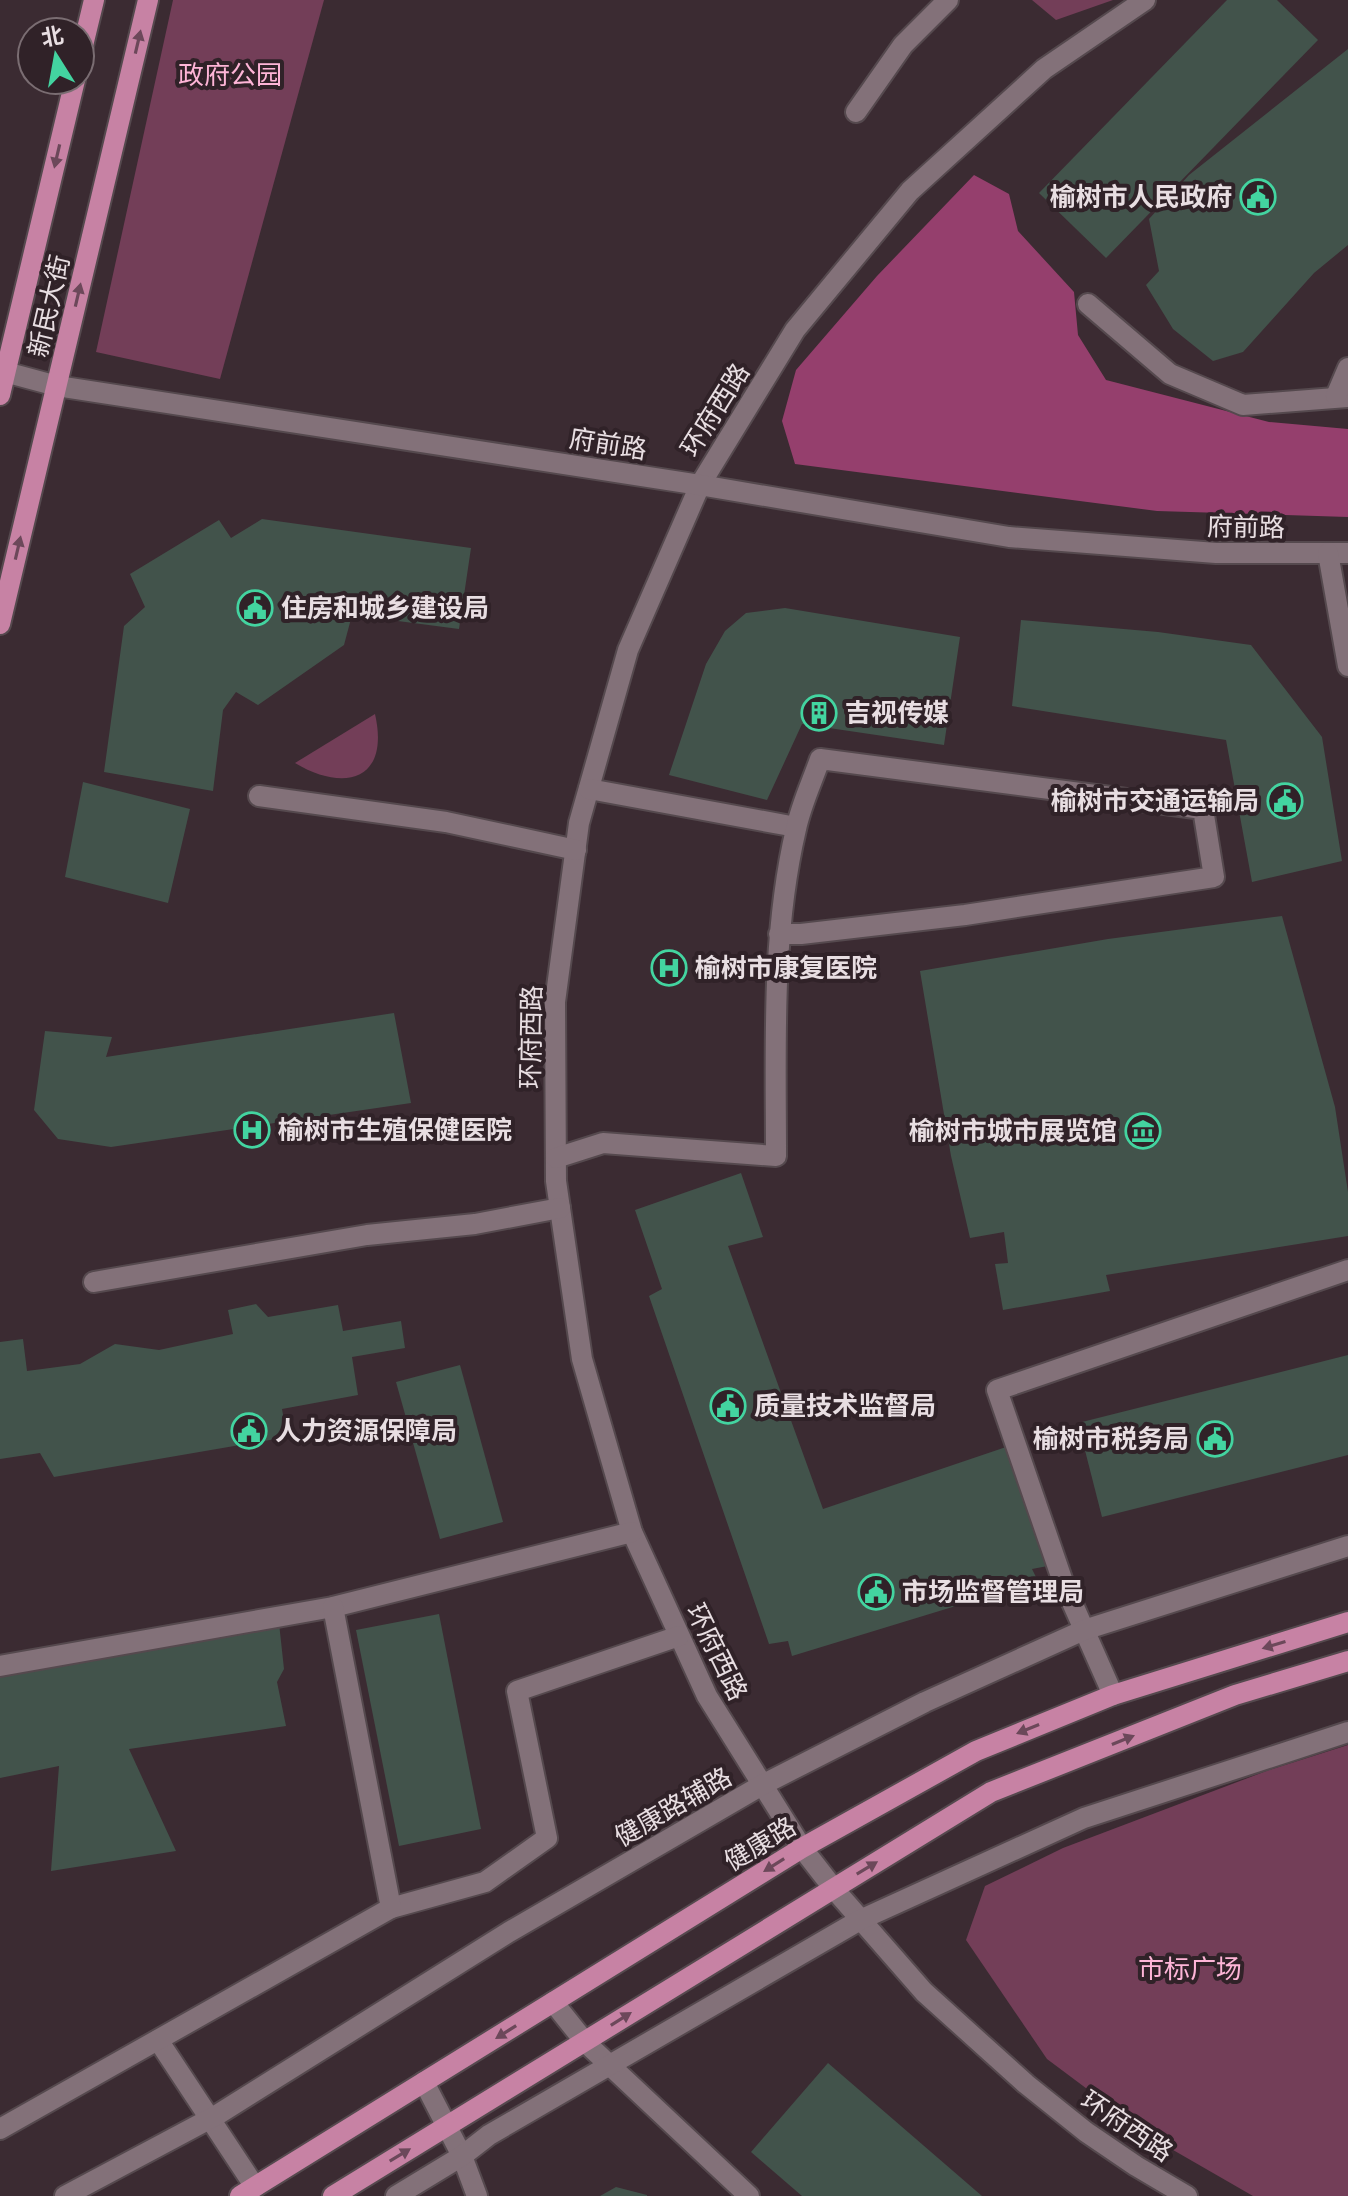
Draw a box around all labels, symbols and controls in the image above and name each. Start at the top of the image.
north arrow [16,16,96,96]
text: 北 [39,22,66,52]
one-way arrow [132,30,145,55]
park label: 政府公园 [178,60,282,91]
one-way arrow [50,144,63,169]
public building icon: 榆树市人民政府 [1239,178,1277,216]
place label: 榆树市人民政府 [1050,182,1232,213]
street label: 新民大街 [23,252,76,360]
one-way arrow [72,283,85,308]
street label: 环府西路 [675,358,756,463]
street label: 府前路 [567,423,649,466]
street label: 府前路 [1207,511,1285,544]
one-way arrow [12,536,25,561]
public building icon: 住房和城乡建设局 [236,589,274,627]
place label: 住房和城乡建设局 [281,593,489,624]
building icon: 吉视传媒 [800,694,838,732]
place label: 吉视传媒 [845,698,949,729]
public building icon: 榆树市交通运输局 [1266,782,1304,820]
place label: 榆树市交通运输局 [1051,786,1259,817]
hospital icon: 榆树市康复医院 [650,949,688,987]
place label: 榆树市康复医院 [695,953,877,984]
street label: 环府西路 [515,985,548,1089]
hospital icon: 榆树市生殖保健医院 [233,1111,271,1149]
museum icon: 榆树市城市展览馆 [1124,1112,1162,1150]
place label: 榆树市生殖保健医院 [278,1115,512,1146]
place label: 榆树市城市展览馆 [909,1116,1117,1147]
public building icon: 质量技术监督局 [709,1387,747,1425]
place label: 质量技术监督局 [754,1391,936,1422]
public building icon: 人力资源保障局 [230,1412,268,1450]
place label: 人力资源保障局 [275,1416,457,1447]
public building icon: 榆树市税务局 [1196,1420,1234,1458]
place label: 榆树市税务局 [1033,1424,1189,1455]
public building icon: 市场监督管理局 [857,1573,895,1611]
place label: 市场监督管理局 [902,1577,1084,1608]
street label: 环府西路 [680,1599,753,1706]
one-way arrow [1261,1639,1285,1652]
one-way arrow [1016,1723,1040,1736]
one-way arrow [1111,1733,1135,1746]
street label: 健康路辅路 [609,1762,737,1853]
street label: 健康路 [719,1811,802,1878]
one-way arrow [764,1858,785,1873]
one-way arrow [856,1861,878,1875]
park label: 市标广场 [1138,1954,1242,1985]
one-way arrow [611,2012,632,2027]
one-way arrow [495,2024,517,2038]
street label: 环府西路 [1075,2084,1179,2168]
one-way arrow [389,2149,411,2163]

